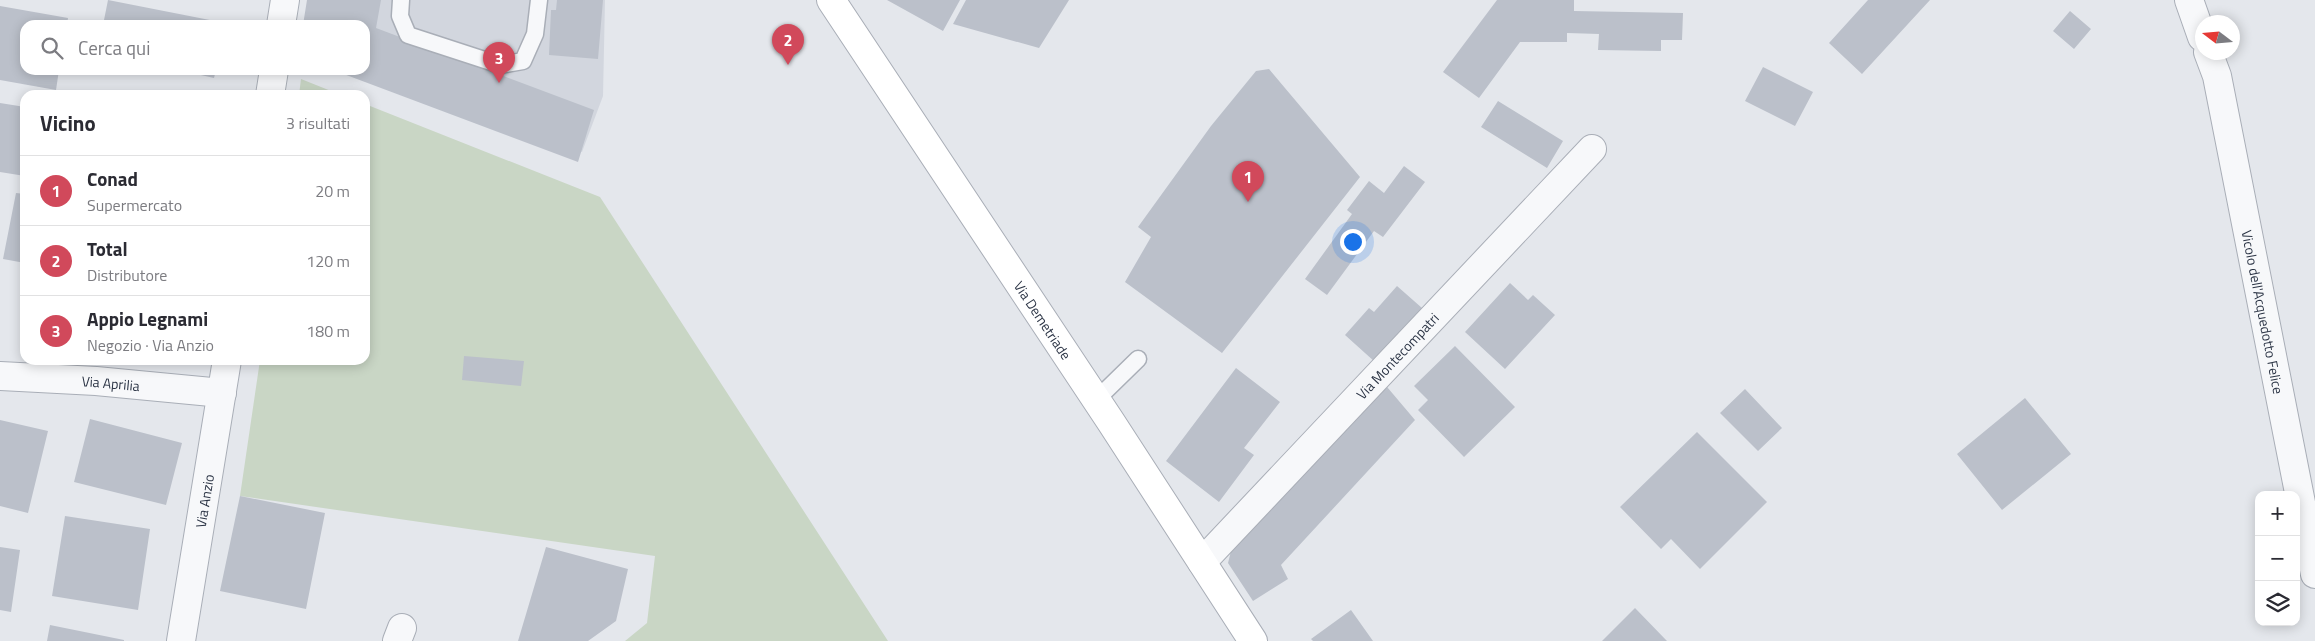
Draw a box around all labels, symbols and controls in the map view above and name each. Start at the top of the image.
north arrow [2195,15,2240,60]
search box [20,20,370,75]
pin: 2 [772,24,804,65]
text: Cerca qui [78,33,150,62]
icon: search [38,34,66,62]
pin: 3 [483,42,515,83]
text: Vicino [40,107,96,139]
text: 3 risultati [286,111,350,135]
pin: 1 [1232,161,1264,202]
text: Conad [87,164,138,193]
text: 1 [52,179,60,203]
text: 20 m [315,179,350,203]
text: Supermercato [87,193,182,217]
street label: Vicolo dell'Acquedotto Felice [2237,228,2290,396]
your location [1340,229,1366,255]
text: Total [87,234,128,263]
text: 2 [52,249,60,273]
text: 120 m [306,249,350,273]
text: Distributore [87,263,167,287]
street label: Via Demetriade [1010,276,1077,364]
text: Appio Legnami [87,304,208,333]
street label: Via Montecompatri [1351,307,1443,404]
text: 3 [52,319,60,343]
text: 180 m [306,319,350,343]
text: Negozio · Via Anzio [87,333,214,357]
street label: Via Aprilia [81,370,141,396]
street label: Via Anzio [189,472,219,529]
map controls [2255,491,2300,626]
button: + [2255,491,2300,536]
button: − [2255,536,2300,581]
button: layers [2255,581,2300,626]

